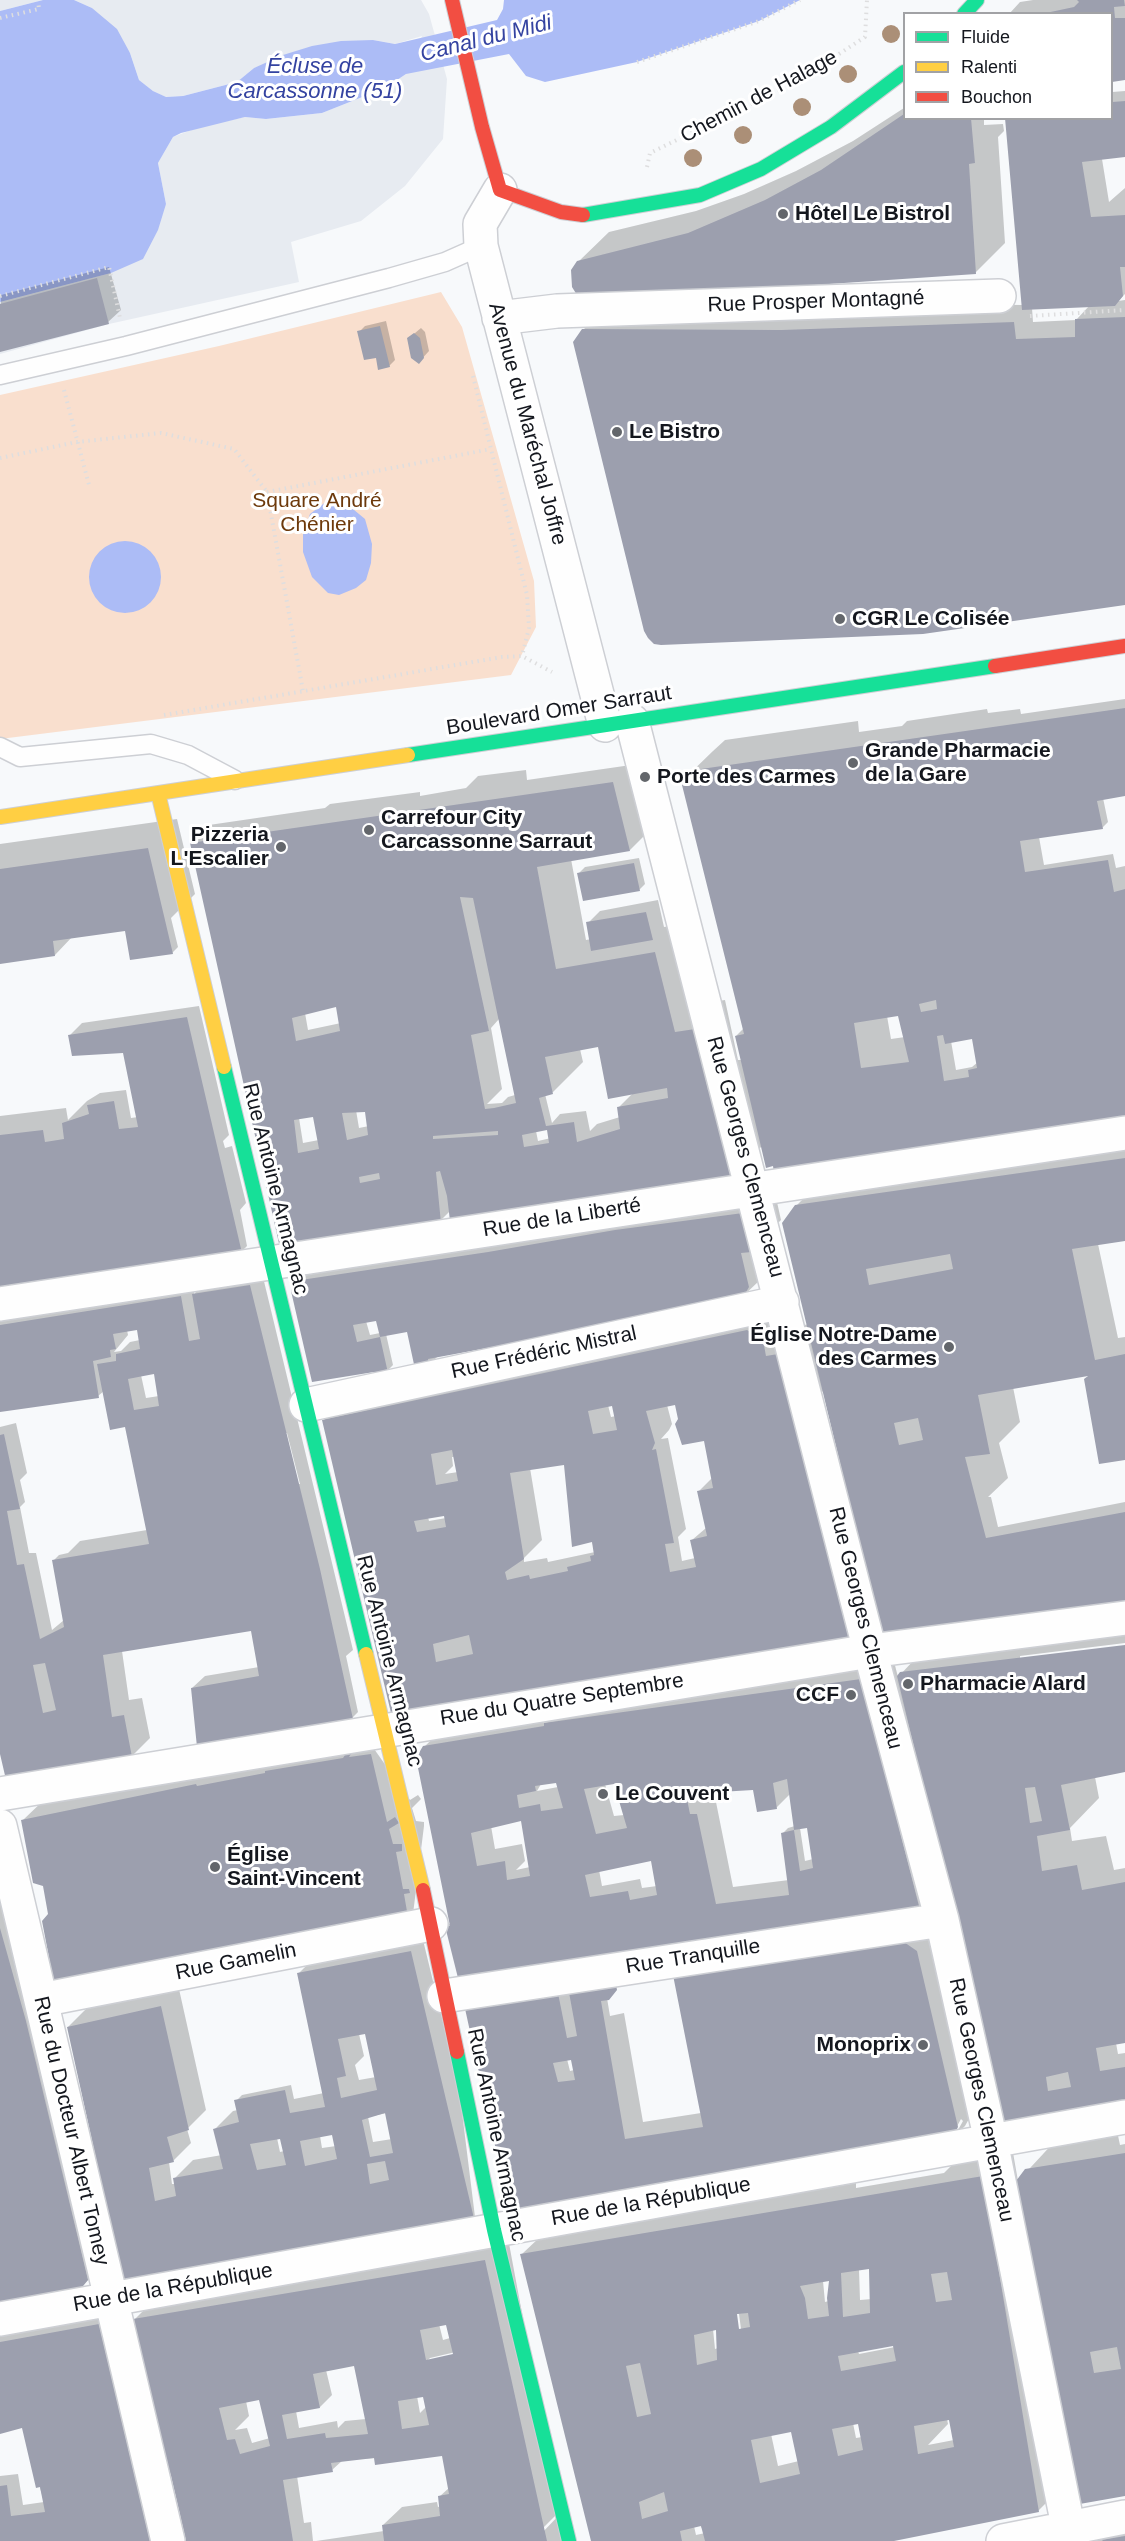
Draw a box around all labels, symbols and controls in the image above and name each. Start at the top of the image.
water label: Canal du Midi [418,10,554,68]
legend [903,12,1113,120]
text: Fluide [961,27,1010,47]
street label: Chemin de Halage [676,45,842,149]
water label: Écluse de Carcassonne (51) [228,54,402,106]
text: Ralenti [961,57,1017,77]
text: Bouchon [961,87,1032,107]
place label: Hôtel Le Bistrol [795,201,950,227]
marker: Hôtel Le Bistrol [776,207,790,221]
street label: Rue Prosper Montagné [707,286,925,318]
street label: Avenue du Maréchal Joffre [482,300,572,548]
place label: Le Bistro [629,419,720,445]
marker: Le Bistro [610,425,624,439]
park label: Square André Chénier [252,488,382,538]
place label: CGR Le Colisée [852,606,1010,632]
marker: CGR Le Colisée [833,612,847,626]
street label: Boulevard Omer Sarraut [445,681,673,741]
place label: Grande Pharmacie de la Gare [865,738,1051,788]
marker: Grande Pharmacie de la Gare [846,756,860,770]
place label: Porte des Carmes [657,764,836,790]
marker: Porte des Carmes [638,770,652,784]
place label: Carrefour City Carcassonne Sarraut [381,805,592,855]
place label: Pizzeria L'Escalier [171,822,269,872]
marker: Carrefour City Carcassonne Sarraut [362,823,376,837]
marker: Pizzeria L'Escalier [274,840,288,854]
street label: Rue Georges Clemenceau [701,1034,789,1280]
street label: Rue Antoine Armagnac [237,1081,313,1297]
street label: Rue de la Liberté [481,1193,643,1243]
street label: Rue Frédéric Mistral [449,1321,639,1385]
place label: Église Notre-Dame des Carmes [750,1322,937,1372]
marker: Église Notre-Dame des Carmes [942,1340,956,1354]
street label: Rue Georges Clemenceau [823,1504,907,1752]
street label: Rue Antoine Armagnac [351,1553,427,1769]
street label: Rue du Quatre Septembre [438,1668,686,1732]
place label: Pharmacie Alard [920,1671,1086,1697]
marker: Pharmacie Alard [901,1677,915,1691]
place label: CCF [796,1682,839,1708]
marker: CCF [844,1688,858,1702]
place label: Le Couvent [615,1781,729,1807]
marker: Le Couvent [596,1787,610,1801]
place label: Église Saint-Vincent [227,1842,361,1892]
marker: Église Saint-Vincent [208,1860,222,1874]
street label: Rue Tranquille [624,1934,762,1980]
street label: Rue Gamelin [173,1938,299,1986]
street label: Rue Georges Clemenceau [943,1976,1019,2224]
street label: Rue du Docteur Albert Tomey [28,1994,114,2268]
street label: Rue Antoine Armagnac [461,2026,531,2244]
place label: Monoprix [817,2032,911,2058]
marker: Monoprix [916,2038,930,2052]
street label: Rue de la République [549,2172,753,2232]
street label: Rue de la République [71,2258,275,2318]

